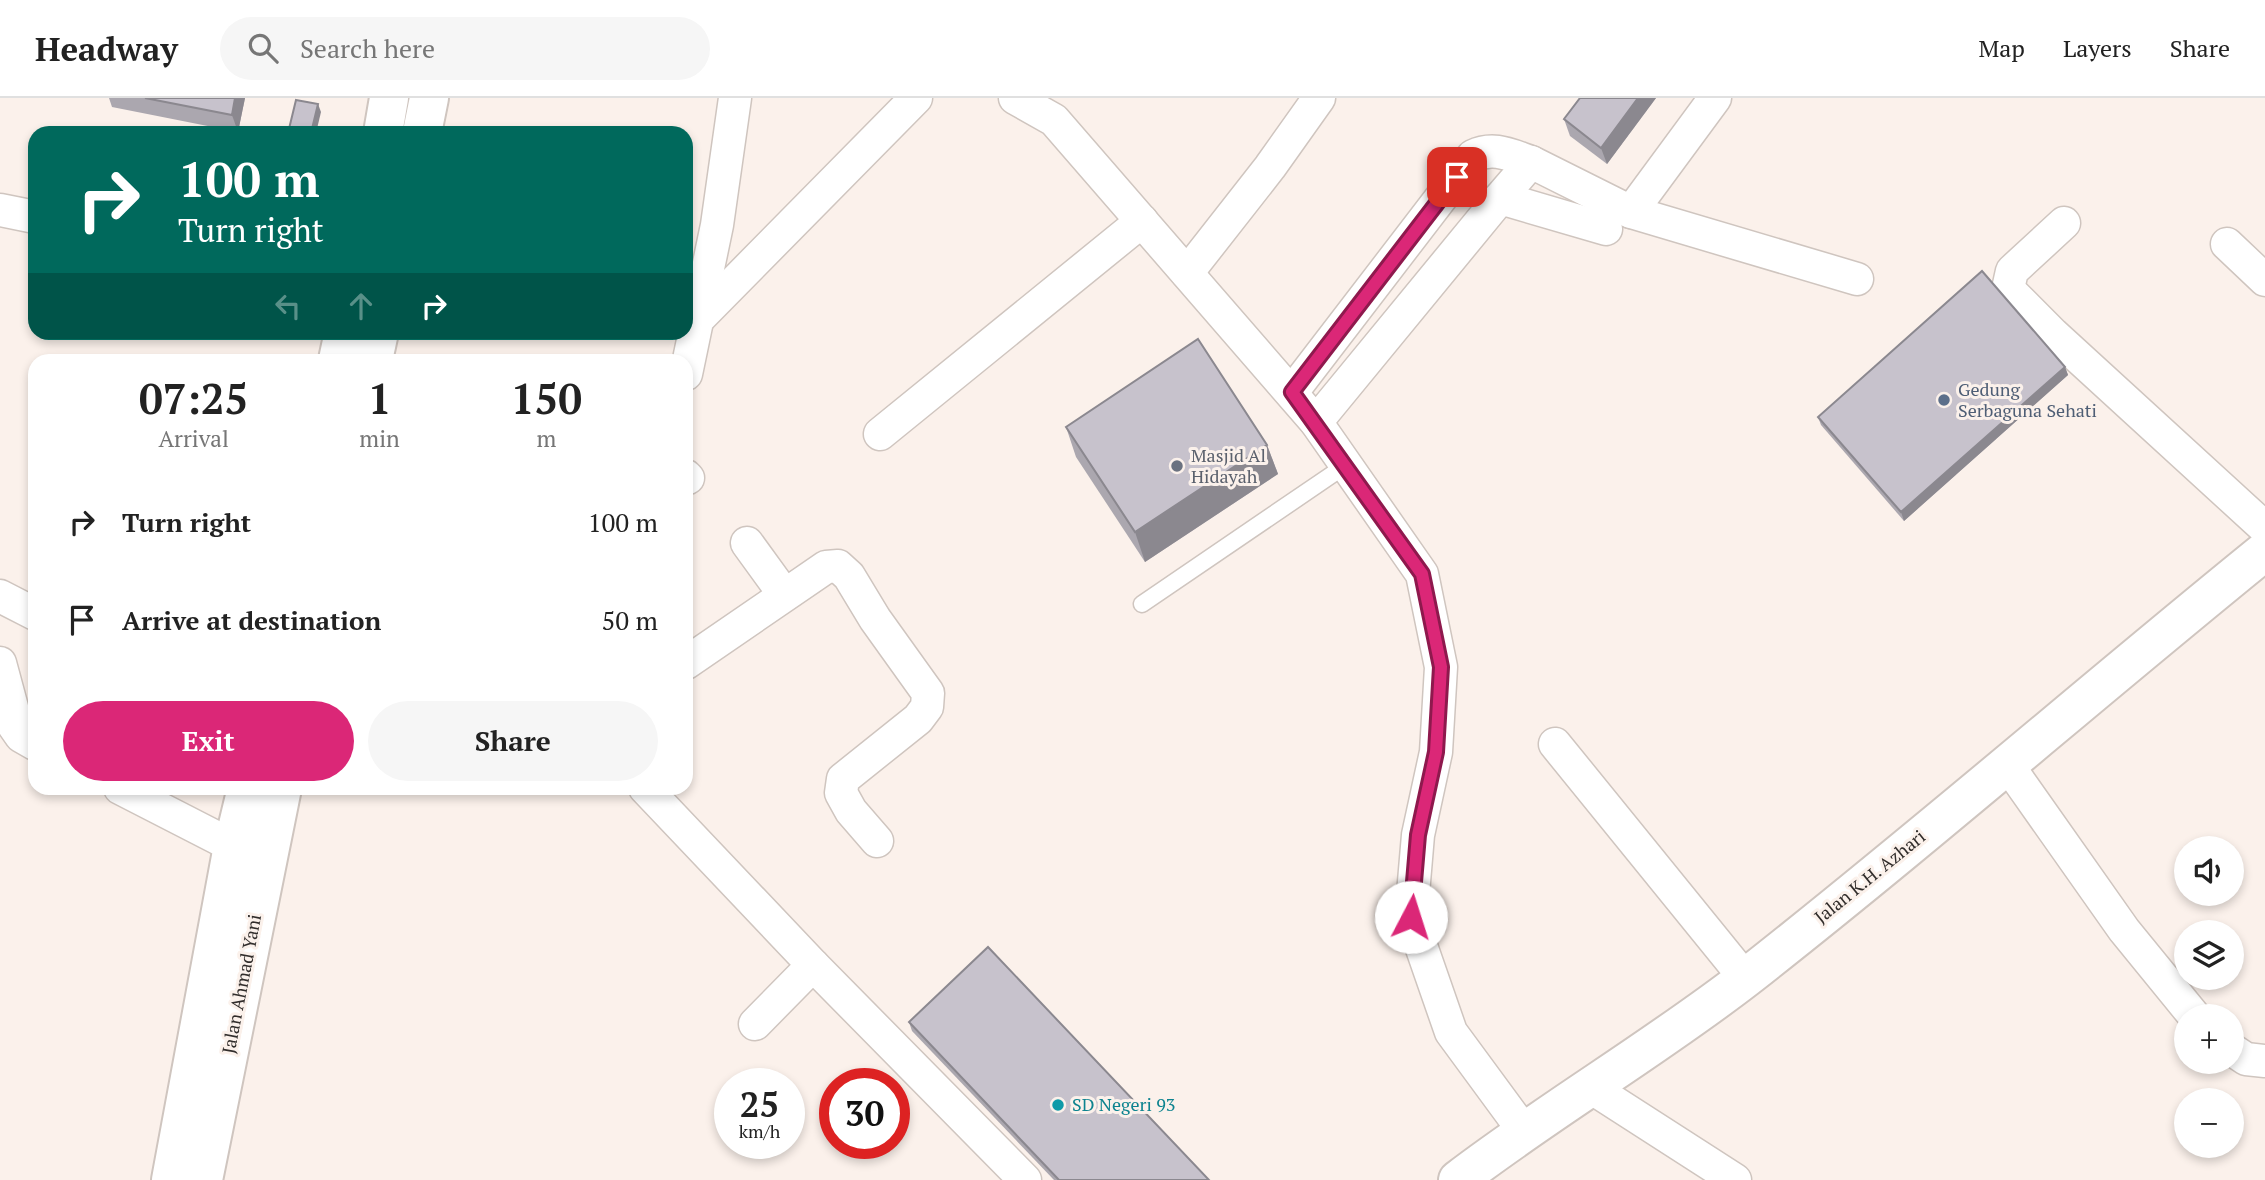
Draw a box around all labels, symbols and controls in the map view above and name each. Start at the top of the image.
search box [220,17,710,80]
text: Headway [35,27,178,70]
icon: search [244,29,282,67]
text: Search here [300,31,435,65]
text: Map [1978,32,2025,64]
text: Layers [2063,32,2132,64]
text: Share [2170,32,2230,64]
text: 100 m [178,146,320,211]
pin [1427,147,1487,207]
icon: right [63,154,154,245]
icon: arrive [1438,158,1476,196]
text: Turn right [178,209,324,251]
icon: left [269,287,307,325]
icon: ahead [342,287,380,325]
icon: right [415,287,453,325]
text: 07:25 [139,370,248,426]
text: 1 [368,370,391,426]
text: 150 [511,370,582,426]
place label: Gedung Serbaguna Sehati [1958,377,2097,422]
marker: Gedung Serbaguna Sehati [1936,392,1952,408]
text: Arrival [158,423,229,454]
text: min [359,423,400,454]
text: m [536,423,556,454]
place label: Masjid Al Hidayah [1191,443,1266,488]
marker: Masjid Al Hidayah [1169,458,1185,474]
icon: right [63,503,101,541]
text: Turn right [122,505,251,539]
text: 100 m [588,505,658,539]
icon: arrive [63,601,101,639]
text: Arrive at destination [122,603,381,637]
text: 50 m [602,603,658,637]
button: Exit [63,701,354,781]
button: Share [368,701,658,781]
street label: Jalan K.H. Azhari [1809,824,1930,928]
map controls [2174,836,2244,1158]
button: sound [2174,836,2244,906]
position arrow [1374,880,1448,954]
street label: Jalan Ahmad Yani [216,912,266,1056]
button: layers [2174,920,2244,990]
button: + [2174,1004,2244,1074]
speed limit sign: 30 [819,1068,910,1159]
text: 25 [740,1081,779,1127]
button: − [2174,1088,2244,1158]
place label: SD Negeri 93 [1072,1092,1175,1116]
marker: SD Negeri 93 [1050,1097,1066,1113]
text: km/h [739,1119,780,1143]

